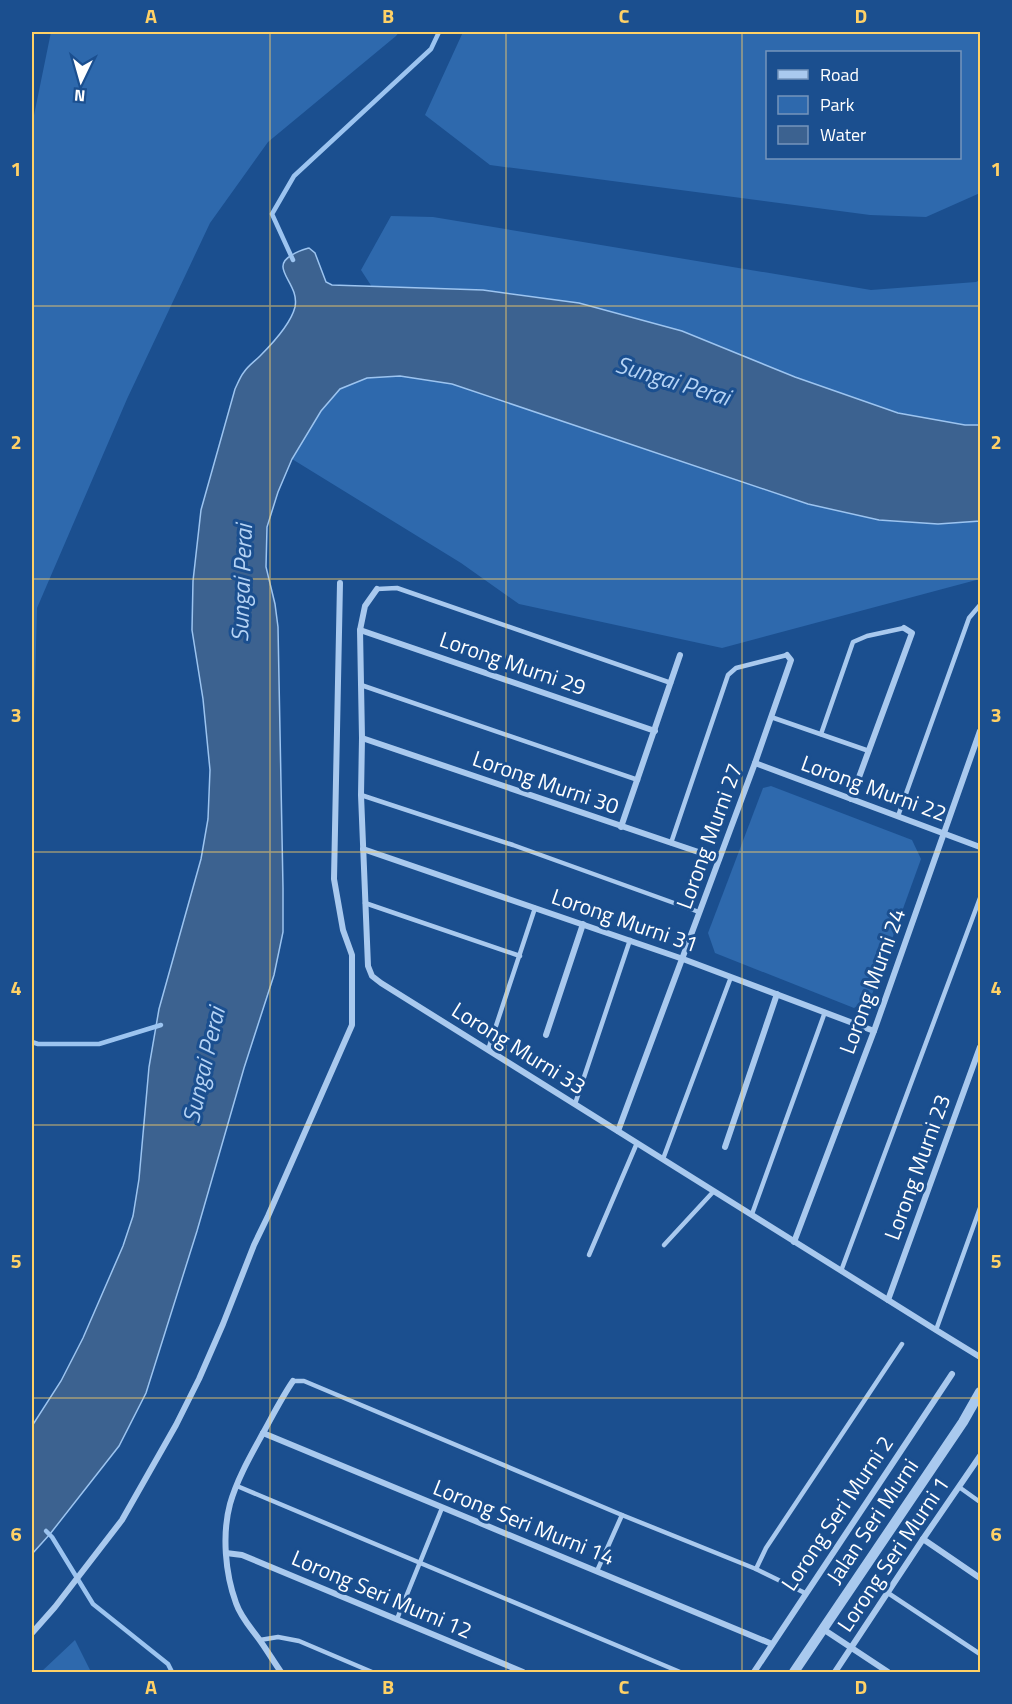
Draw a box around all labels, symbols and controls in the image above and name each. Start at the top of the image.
text: A [145,0,157,31]
text: B [382,0,394,31]
text: C [619,0,630,31]
text: D [855,0,867,31]
north arrow [51,51,111,111]
legend [766,51,961,159]
text: Road [820,61,859,88]
text: N [73,84,86,108]
text: Park [820,91,855,118]
text: Water [820,121,866,148]
text: 1 [10,153,22,184]
text: 1 [990,153,1002,184]
water label: Sungai Perai [611,346,737,415]
text: 2 [10,426,22,457]
text: 2 [990,426,1002,457]
water label: Sungai Perai [221,520,261,642]
street label: Lorong Murni 29 [435,622,591,704]
text: 3 [10,699,22,730]
text: 3 [990,699,1002,730]
street label: Lorong Murni 30 [468,741,624,823]
street label: Lorong Murni 22 [796,746,952,830]
street label: Lorong Murni 27 [667,758,751,914]
street label: Lorong Murni 31 [547,879,703,961]
street label: Lorong Murni 24 [830,903,914,1059]
text: 4 [10,972,22,1003]
text: 4 [990,972,1002,1003]
street label: Lorong Murni 33 [445,993,593,1103]
water label: Sungai Perai [172,1001,234,1126]
street label: Lorong Murni 23 [875,1089,959,1245]
text: 5 [10,1245,22,1276]
text: 5 [990,1245,1002,1276]
street label: Lorong Seri Murni 2 [772,1429,902,1597]
street label: Jalan Seri Murni [817,1451,927,1591]
street label: Lorong Seri Murni 14 [428,1470,620,1574]
street label: Lorong Seri Murni 1 [828,1470,958,1638]
text: 6 [10,1518,22,1549]
text: 6 [990,1518,1002,1549]
street label: Lorong Seri Murni 12 [286,1541,478,1647]
text: A [145,1671,157,1702]
text: B [382,1671,394,1702]
text: C [619,1671,630,1702]
text: D [855,1671,867,1702]

